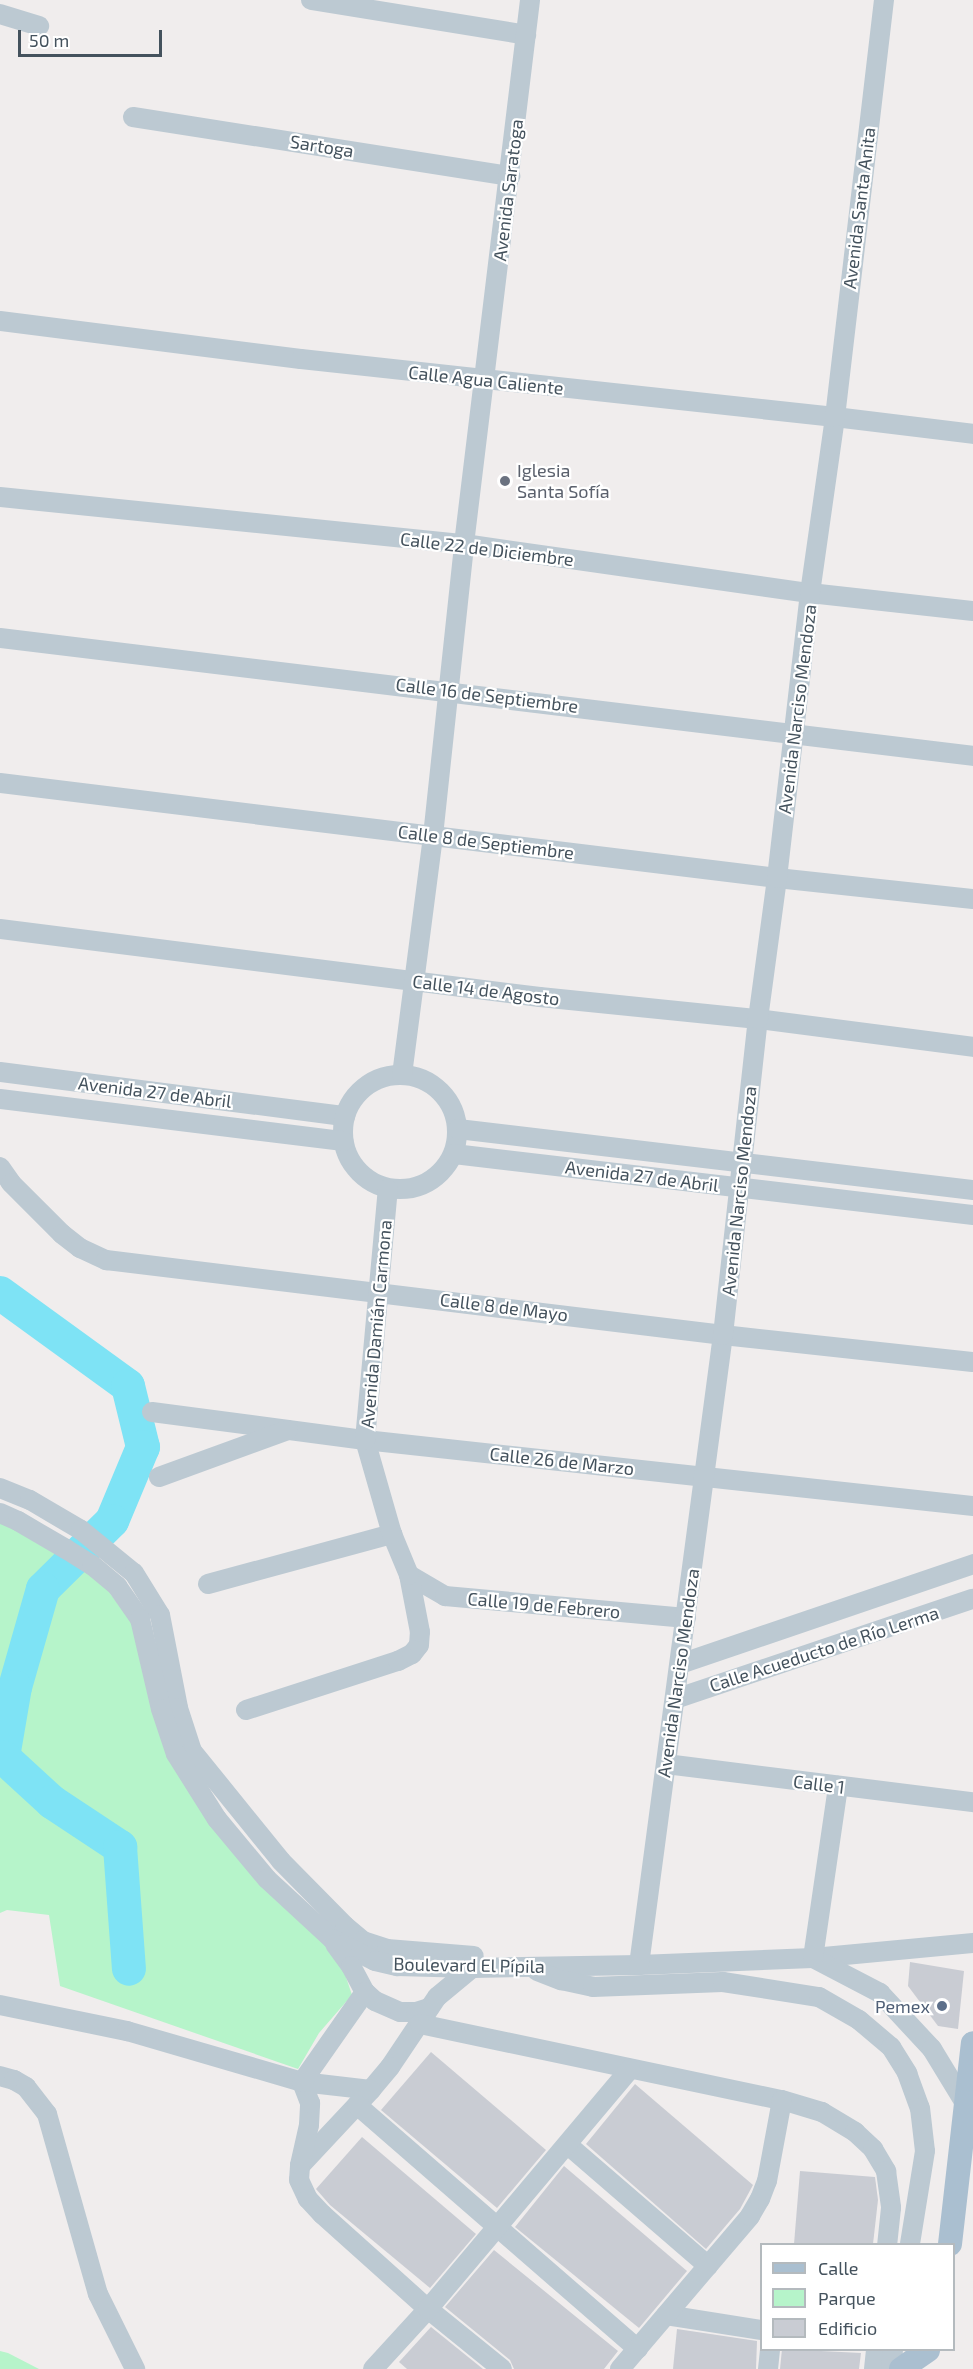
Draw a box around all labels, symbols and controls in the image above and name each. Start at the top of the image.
scale bar [21,18,165,56]
text: 50 m [29,29,69,51]
street label: Avenida Saratoga [489,118,527,262]
street label: Avenida Santa Anita [838,126,880,290]
street label: Sartoga [289,130,355,162]
street label: Calle Agua Caliente [407,361,565,399]
place label: Iglesia Santa Sofía [517,460,610,502]
marker: Iglesia Santa Sofía [498,474,512,488]
street label: Calle 22 de Diciembre [399,528,575,570]
street label: Avenida Narciso Mendoza [773,603,821,815]
street label: Calle 16 de Septiembre [394,673,580,717]
street label: Calle 8 de Septiembre [397,820,575,864]
street label: Calle 14 de Agosto [411,970,561,1010]
street label: Avenida 27 de Abril [77,1072,233,1112]
street label: Avenida Narciso Mendoza [717,1085,761,1297]
street label: Avenida 27 de Abril [564,1156,720,1196]
street label: Avenida Damián Carmona [356,1219,396,1429]
street label: Calle 8 de Mayo [439,1288,569,1326]
street label: Calle 26 de Marzo [489,1443,635,1479]
street label: Avenida Narciso Mendoza [653,1567,703,1779]
street label: Calle 19 de Febrero [467,1588,621,1622]
street label: Calle Acueducto de Río Lerma [706,1602,942,1696]
street label: Calle 1 [792,1770,846,1798]
street label: Boulevard El Pípila [393,1953,545,1977]
place label: Pemex [875,1995,930,2017]
marker: Pemex [935,1999,949,2013]
legend [760,2243,955,2351]
text: Calle [818,2257,859,2279]
text: Parque [818,2287,876,2309]
text: Edificio [818,2317,877,2339]

